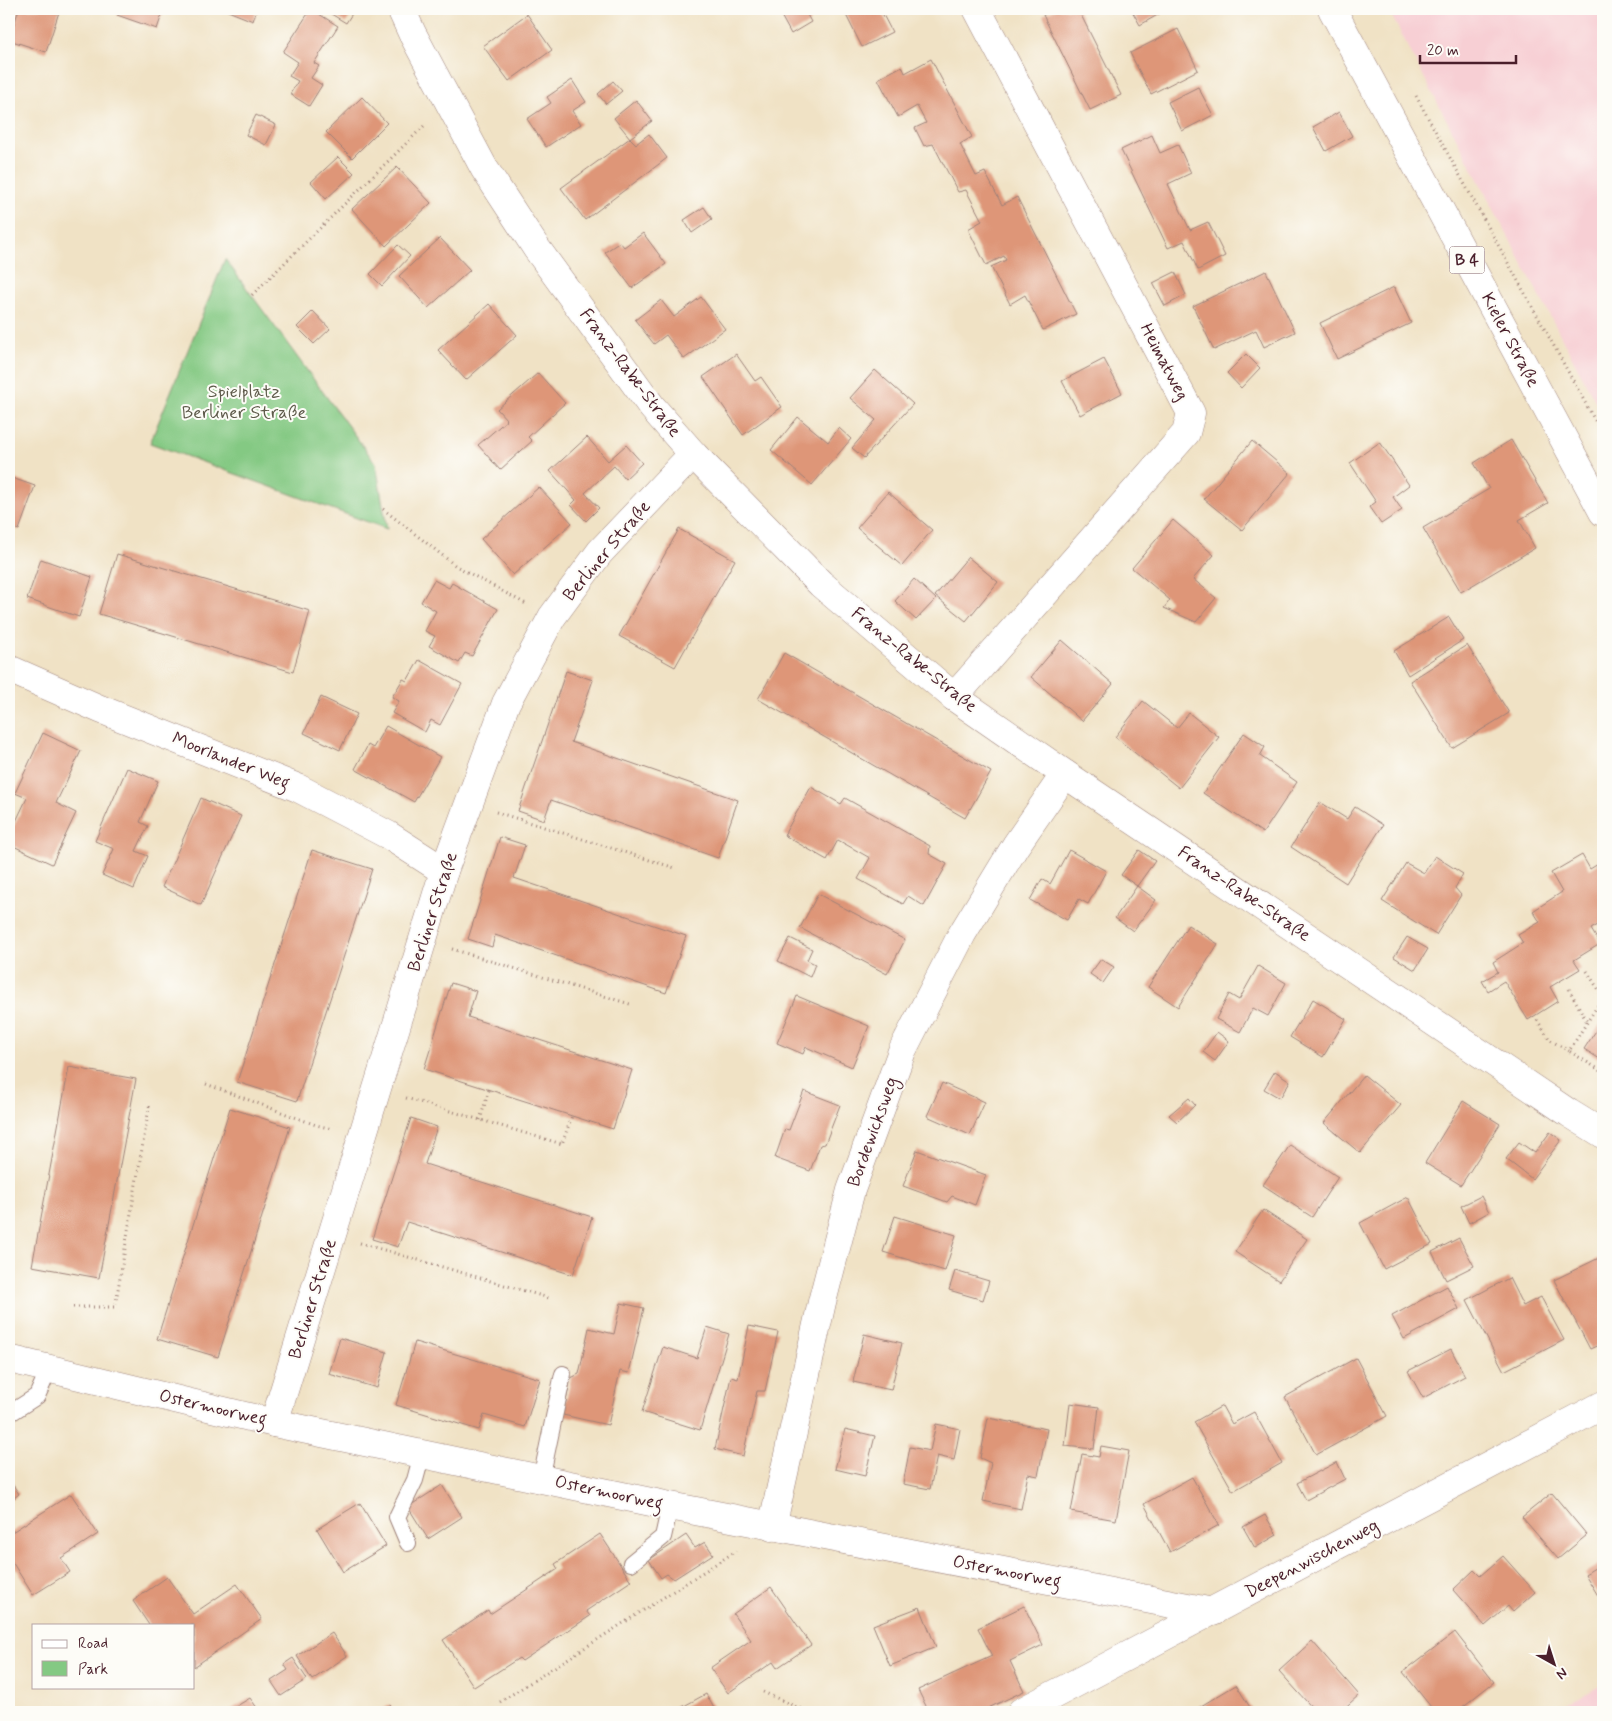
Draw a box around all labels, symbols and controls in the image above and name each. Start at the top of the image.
scale bar [1420,32,1516,64]
text: 20 m [1427,41,1459,61]
road number: B 4 [1450,246,1484,274]
street label: Kieler Straße [1475,288,1545,392]
street label: Franz-Rabe-Straße [574,304,686,442]
street label: Heimatweg [1134,319,1194,405]
park label: Spielplatz Berliner Straße [182,380,306,425]
street label: Berliner Straße [558,495,656,606]
street label: Franz-Rabe-Straße [846,602,982,718]
street label: Moorlander Weg [168,726,294,797]
street label: Franz-Rabe-Straße [1173,841,1315,948]
street label: Berliner Straße [402,849,464,975]
street label: Bordewicksweg [842,1074,905,1191]
street label: Berliner Straße [283,1236,343,1362]
street label: Ostermoorweg [156,1384,269,1434]
street label: Ostermoorweg [552,1470,665,1518]
street label: Deepenwischenweg [1241,1514,1384,1605]
street label: Ostermoorweg [950,1550,1063,1596]
legend [32,1624,195,1688]
text: Road [78,1634,108,1654]
north arrow [1530,1638,1580,1688]
text: Park [78,1660,108,1680]
text: N [1552,1663,1571,1683]

